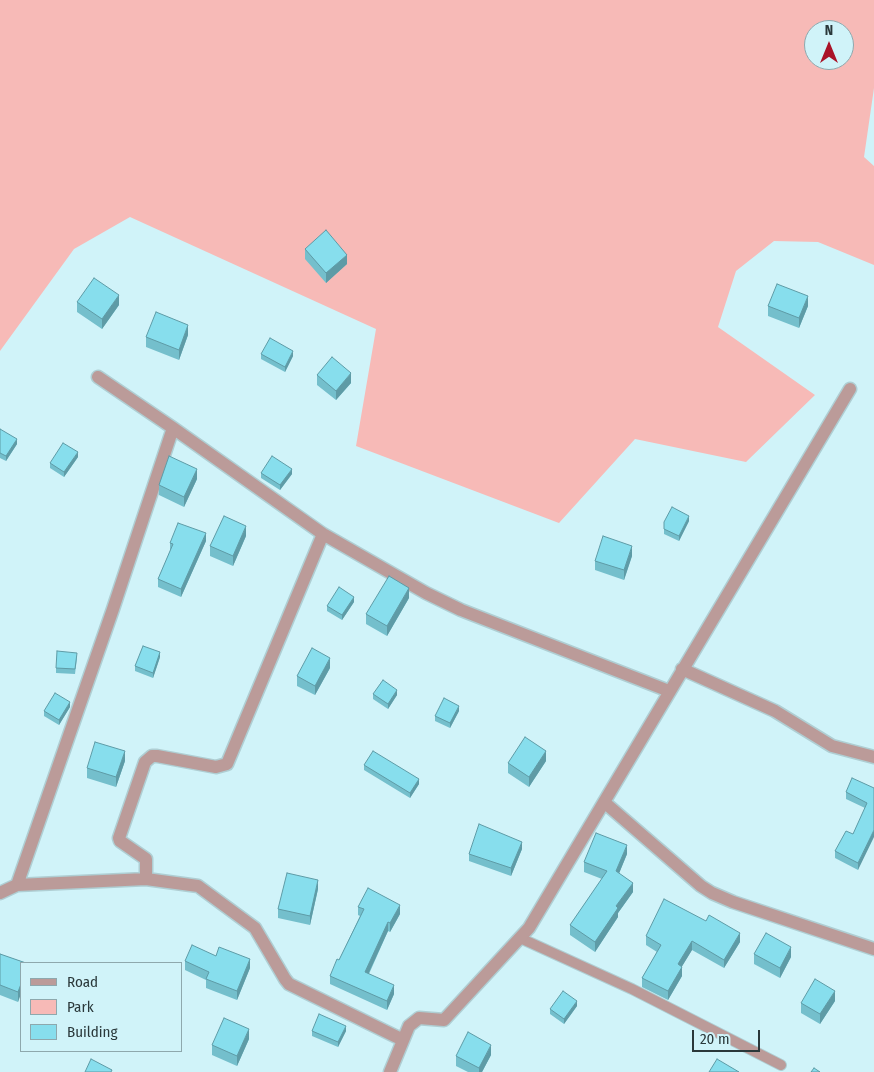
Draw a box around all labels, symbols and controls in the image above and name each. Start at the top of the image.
north arrow [804,20,854,70]
text: N [825,22,833,39]
legend [20,962,182,1052]
text: Road [67,973,98,991]
text: Park [67,998,94,1016]
scale bar [694,1020,762,1052]
text: Building [67,1023,118,1041]
text: 20 m [700,1030,730,1048]

